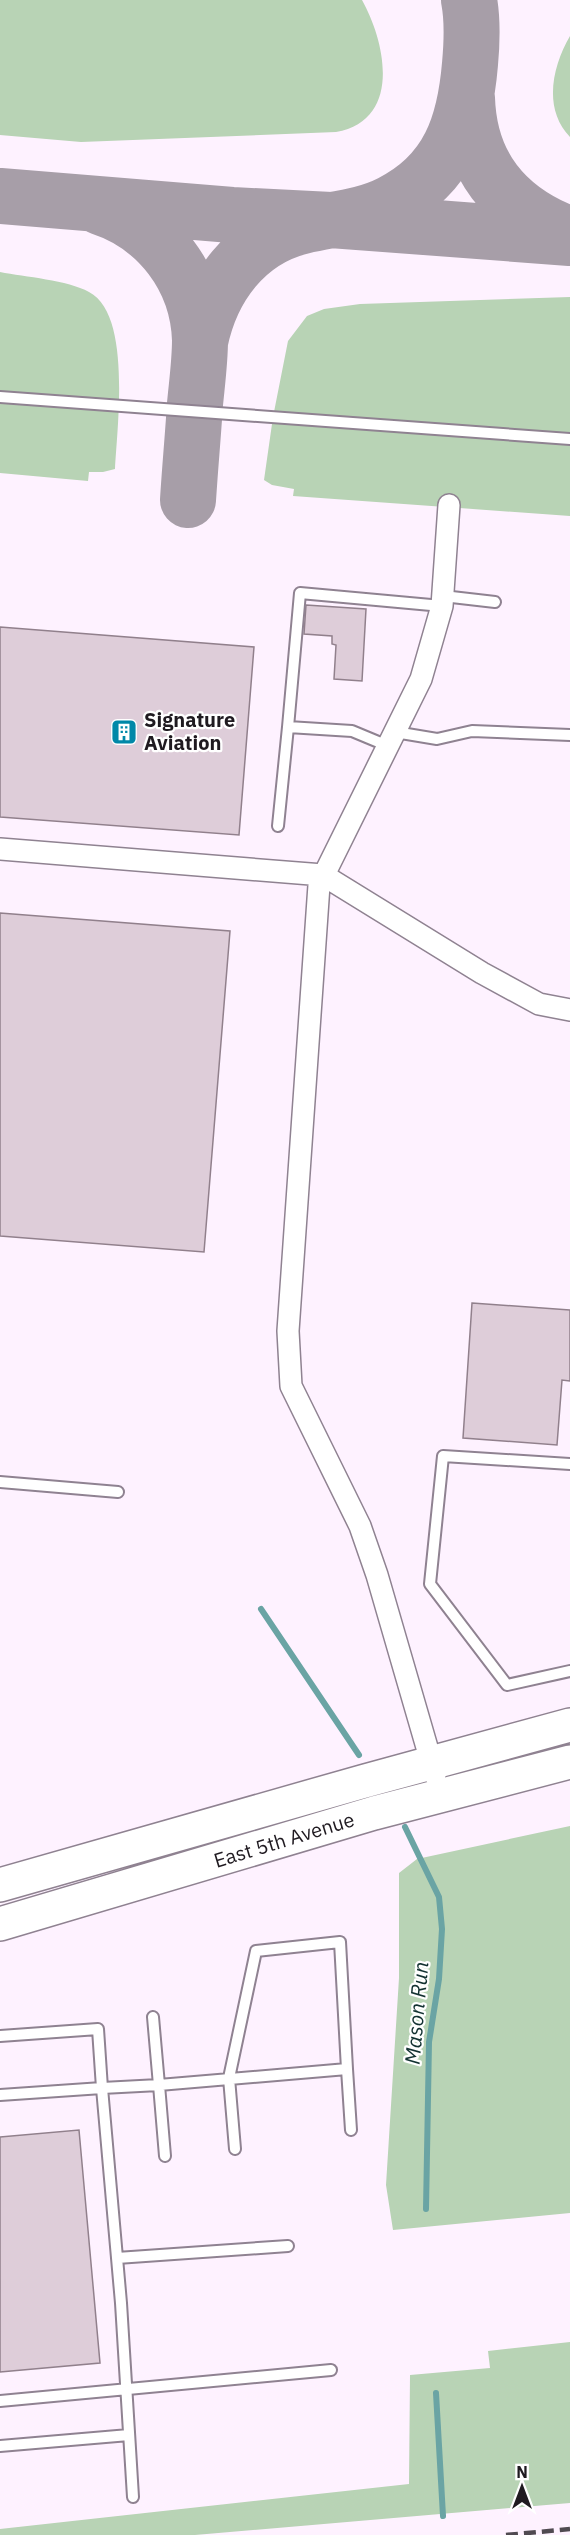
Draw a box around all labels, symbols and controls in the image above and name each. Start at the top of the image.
place label: Signature Aviation [144,706,235,756]
building icon: Signature Aviation [109,717,139,747]
street label: East 5th Avenue [210,1805,357,1874]
water label: Mason Run [398,1960,434,2066]
north arrow [492,2457,552,2517]
text: N [516,2462,528,2482]

